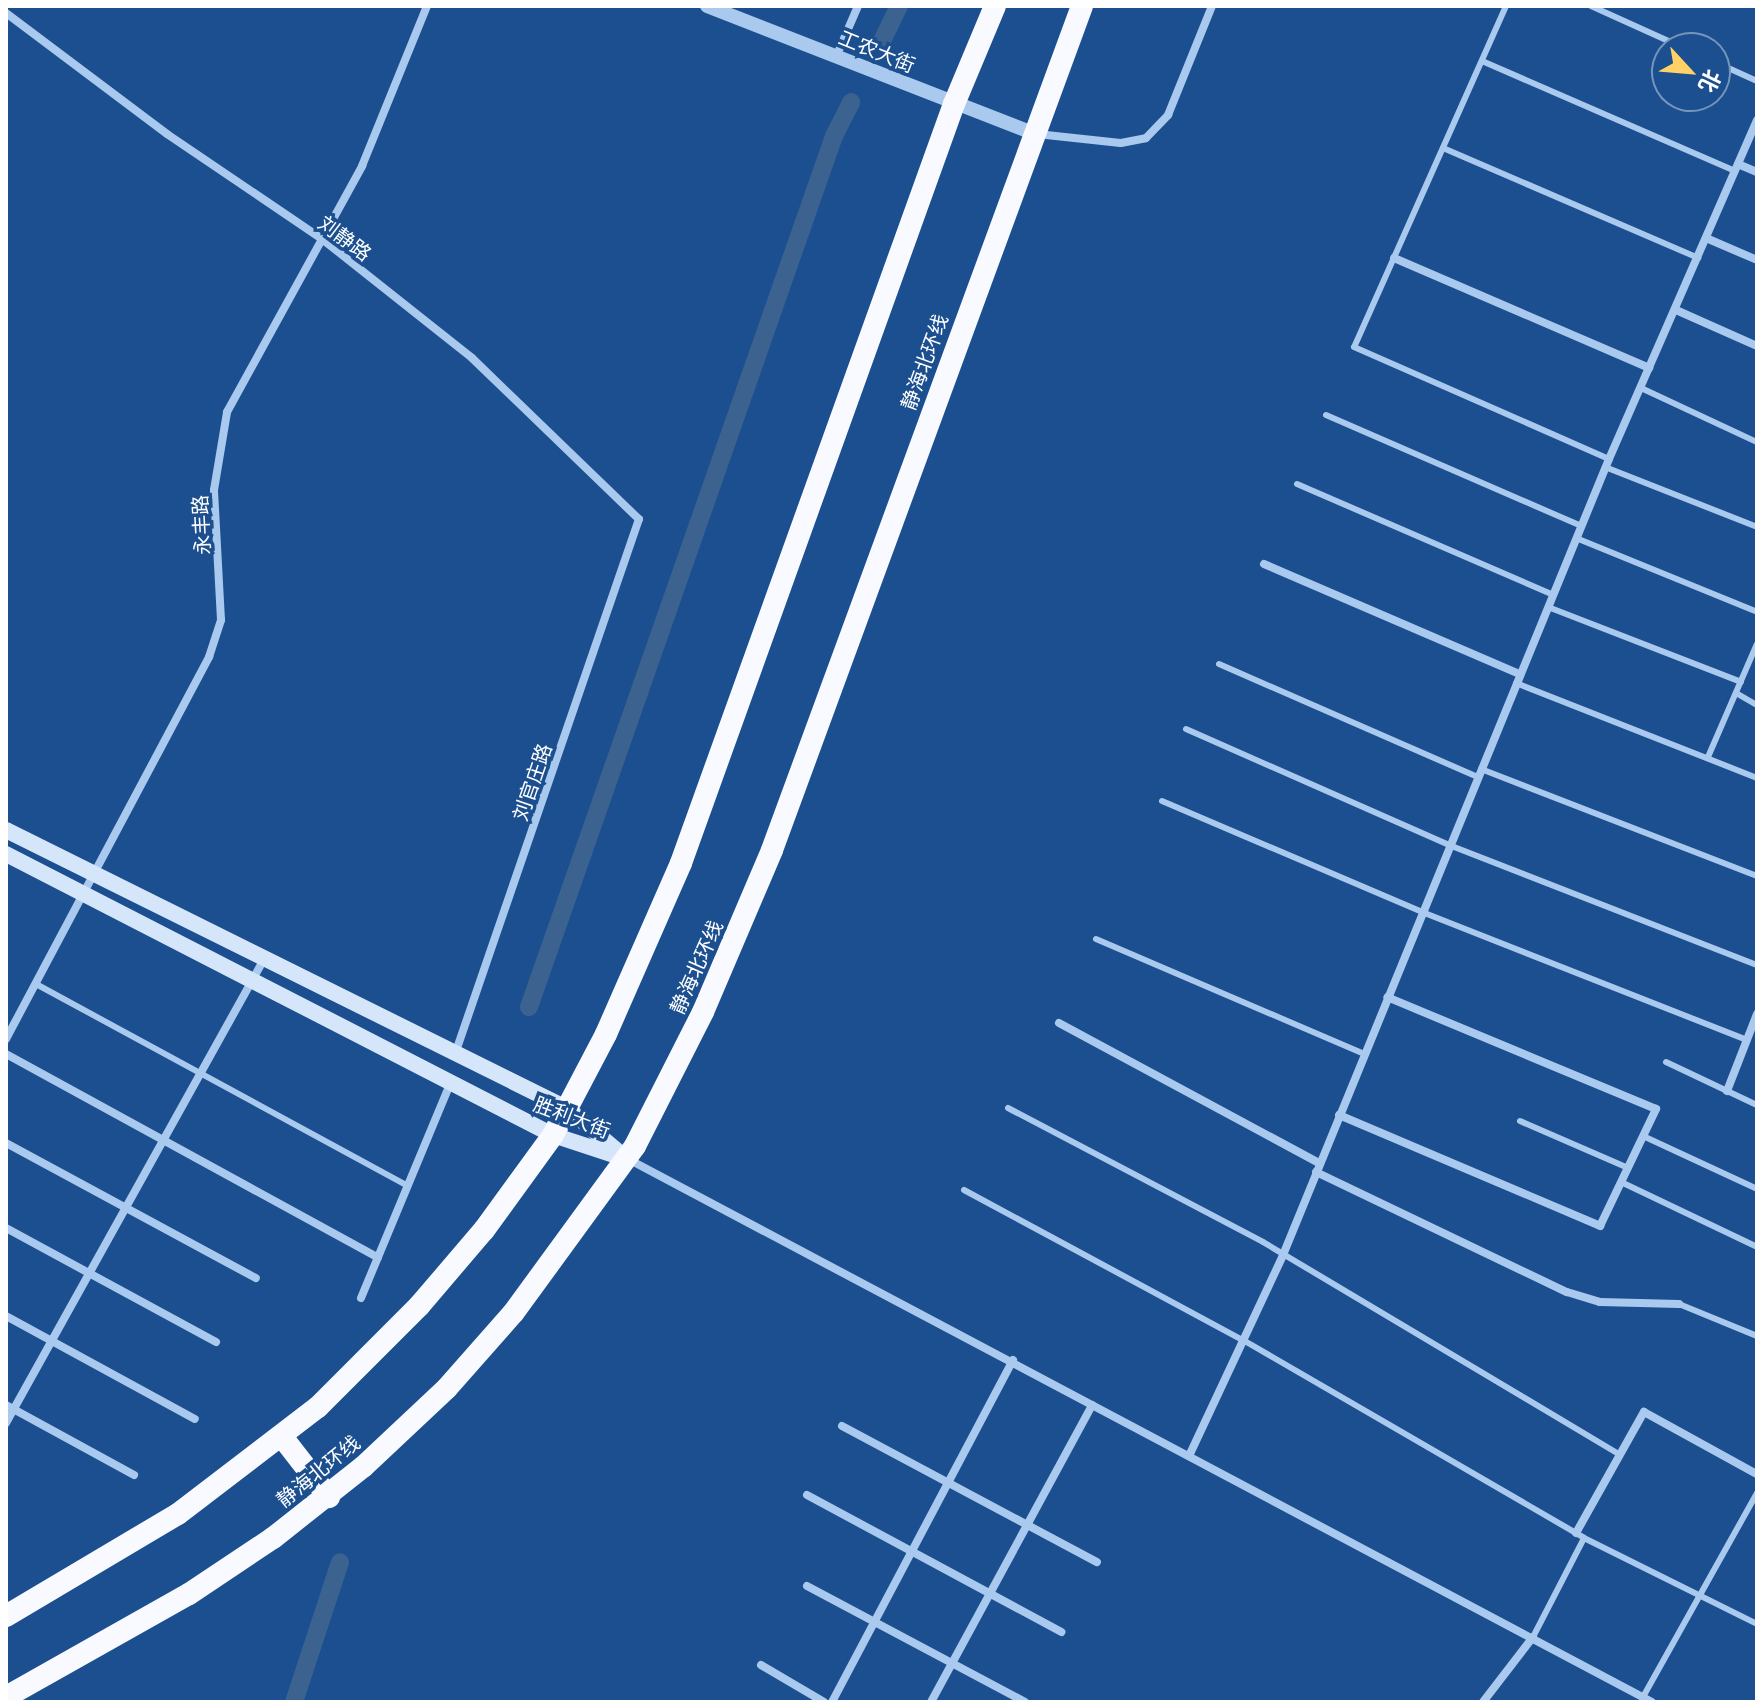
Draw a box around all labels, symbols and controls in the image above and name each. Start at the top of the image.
street label: 工农大街 [835,25,919,77]
north arrow [1651,32,1731,112]
text: 北 [1692,65,1729,98]
street label: 刘静路 [314,210,376,266]
street label: 静海北环线 [896,311,952,413]
street label: 永丰路 [187,494,215,556]
street label: 刘官庄路 [508,740,556,824]
street label: 静海北环线 [665,916,727,1018]
street label: 胜利大街 [530,1091,614,1143]
street label: 静海北环线 [272,1430,364,1512]

